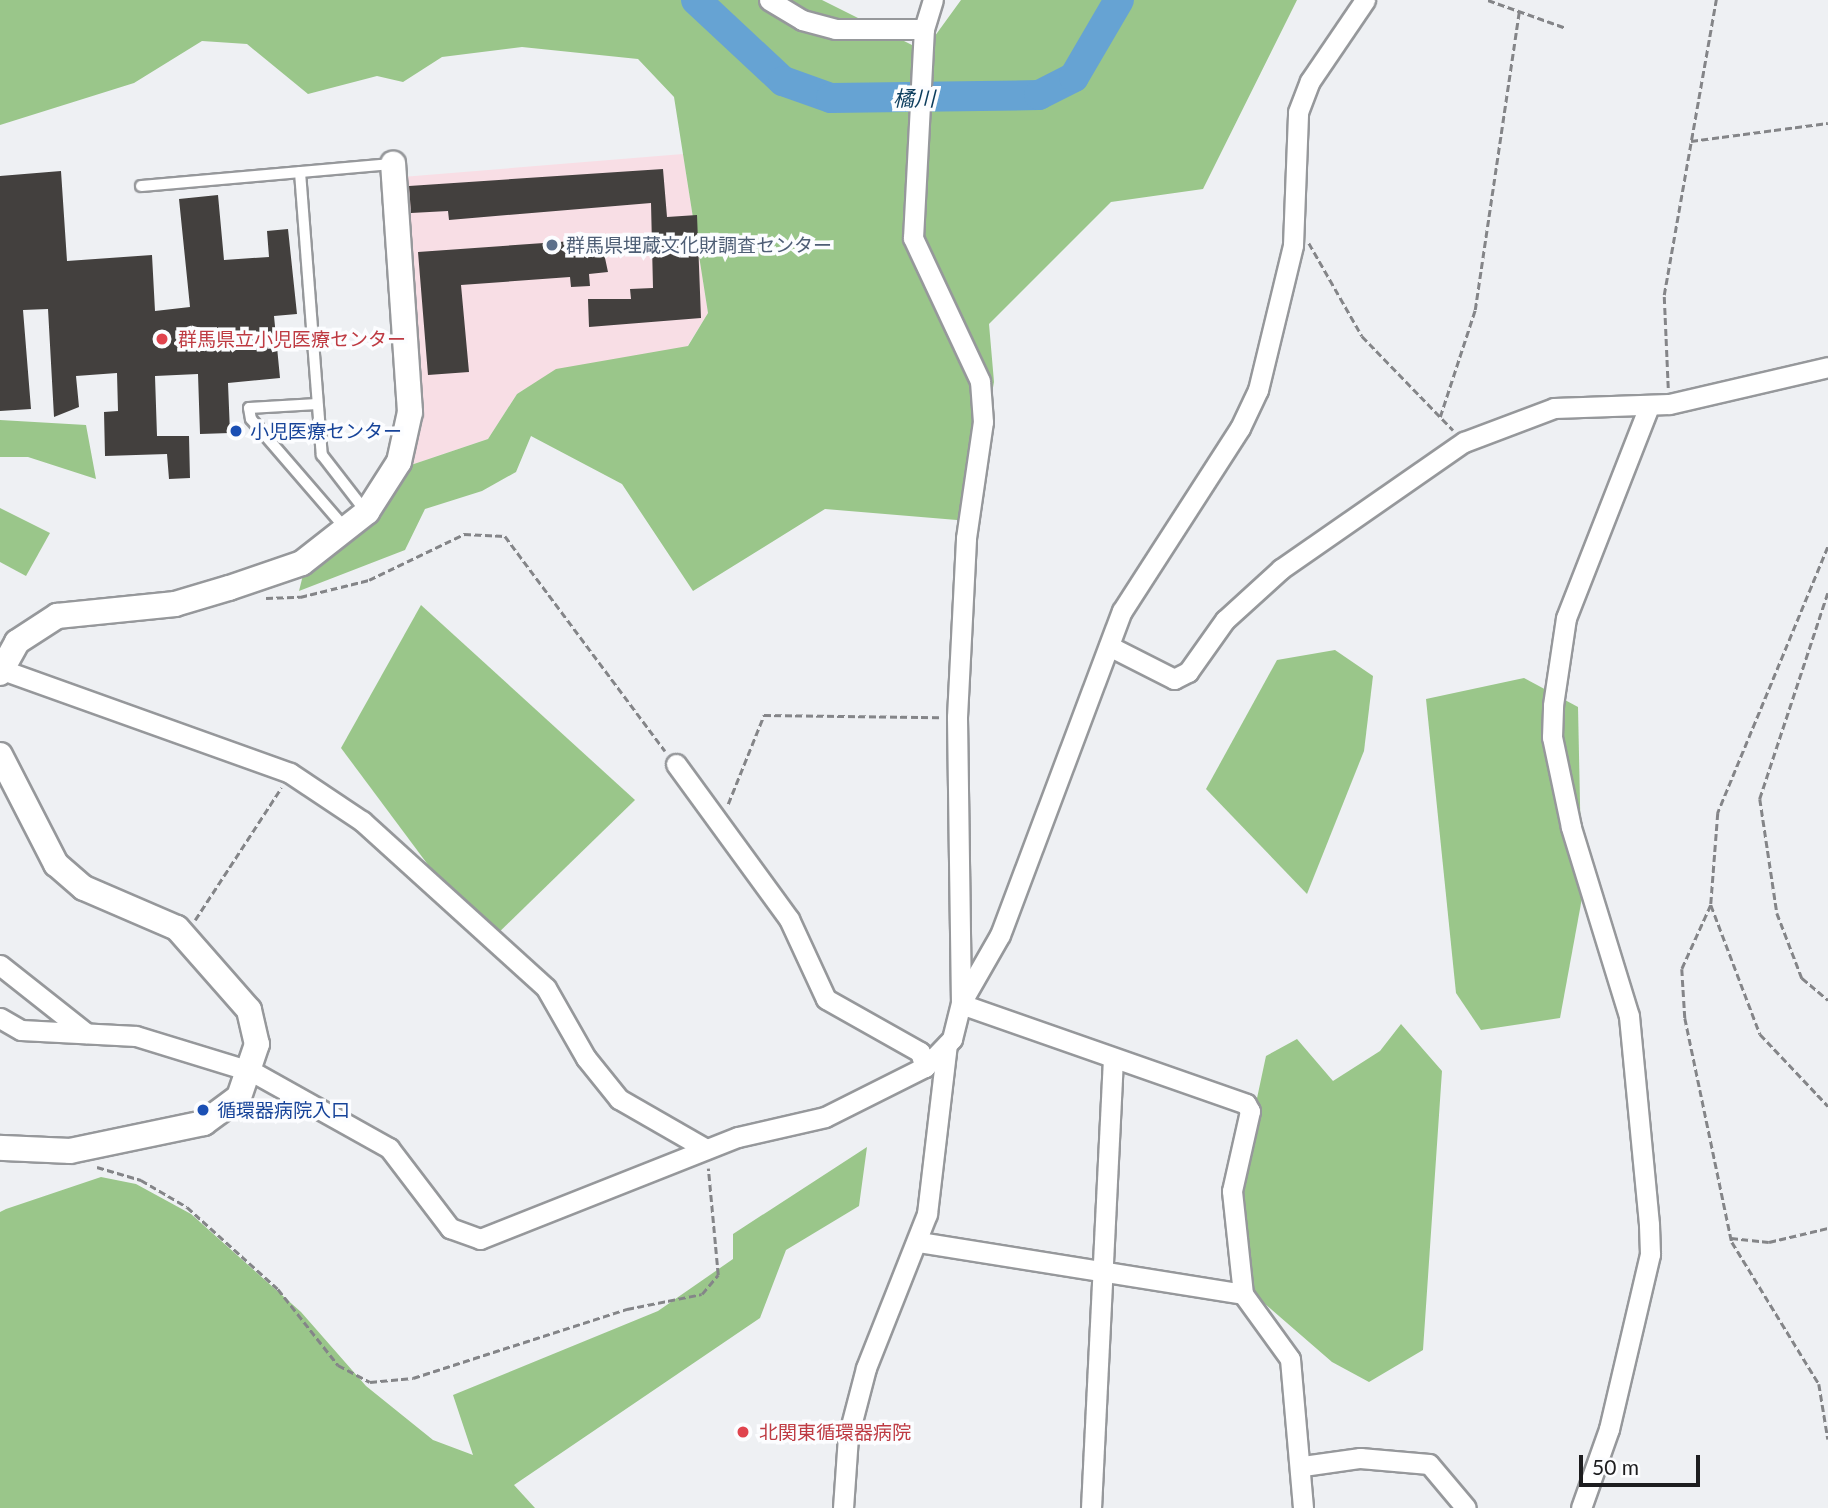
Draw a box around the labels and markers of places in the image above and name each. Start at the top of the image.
place label: 群馬県埋蔵文化財調査センター [566,234,832,256]
marker: 群馬県埋蔵文化財調査センター [544,237,560,253]
place label: 群馬県立小児医療センター [178,328,406,350]
marker: 群馬県立小児医療センター [152,329,172,349]
place label: 小児医療センター [250,420,402,442]
marker: 小児医療センター [228,423,244,439]
place label: 循環器病院入口 [217,1099,350,1121]
marker: 循環器病院入口 [195,1102,211,1118]
place label: 北関東循環器病院 [759,1421,911,1443]
marker: 北関東循環器病院 [733,1422,753,1442]

